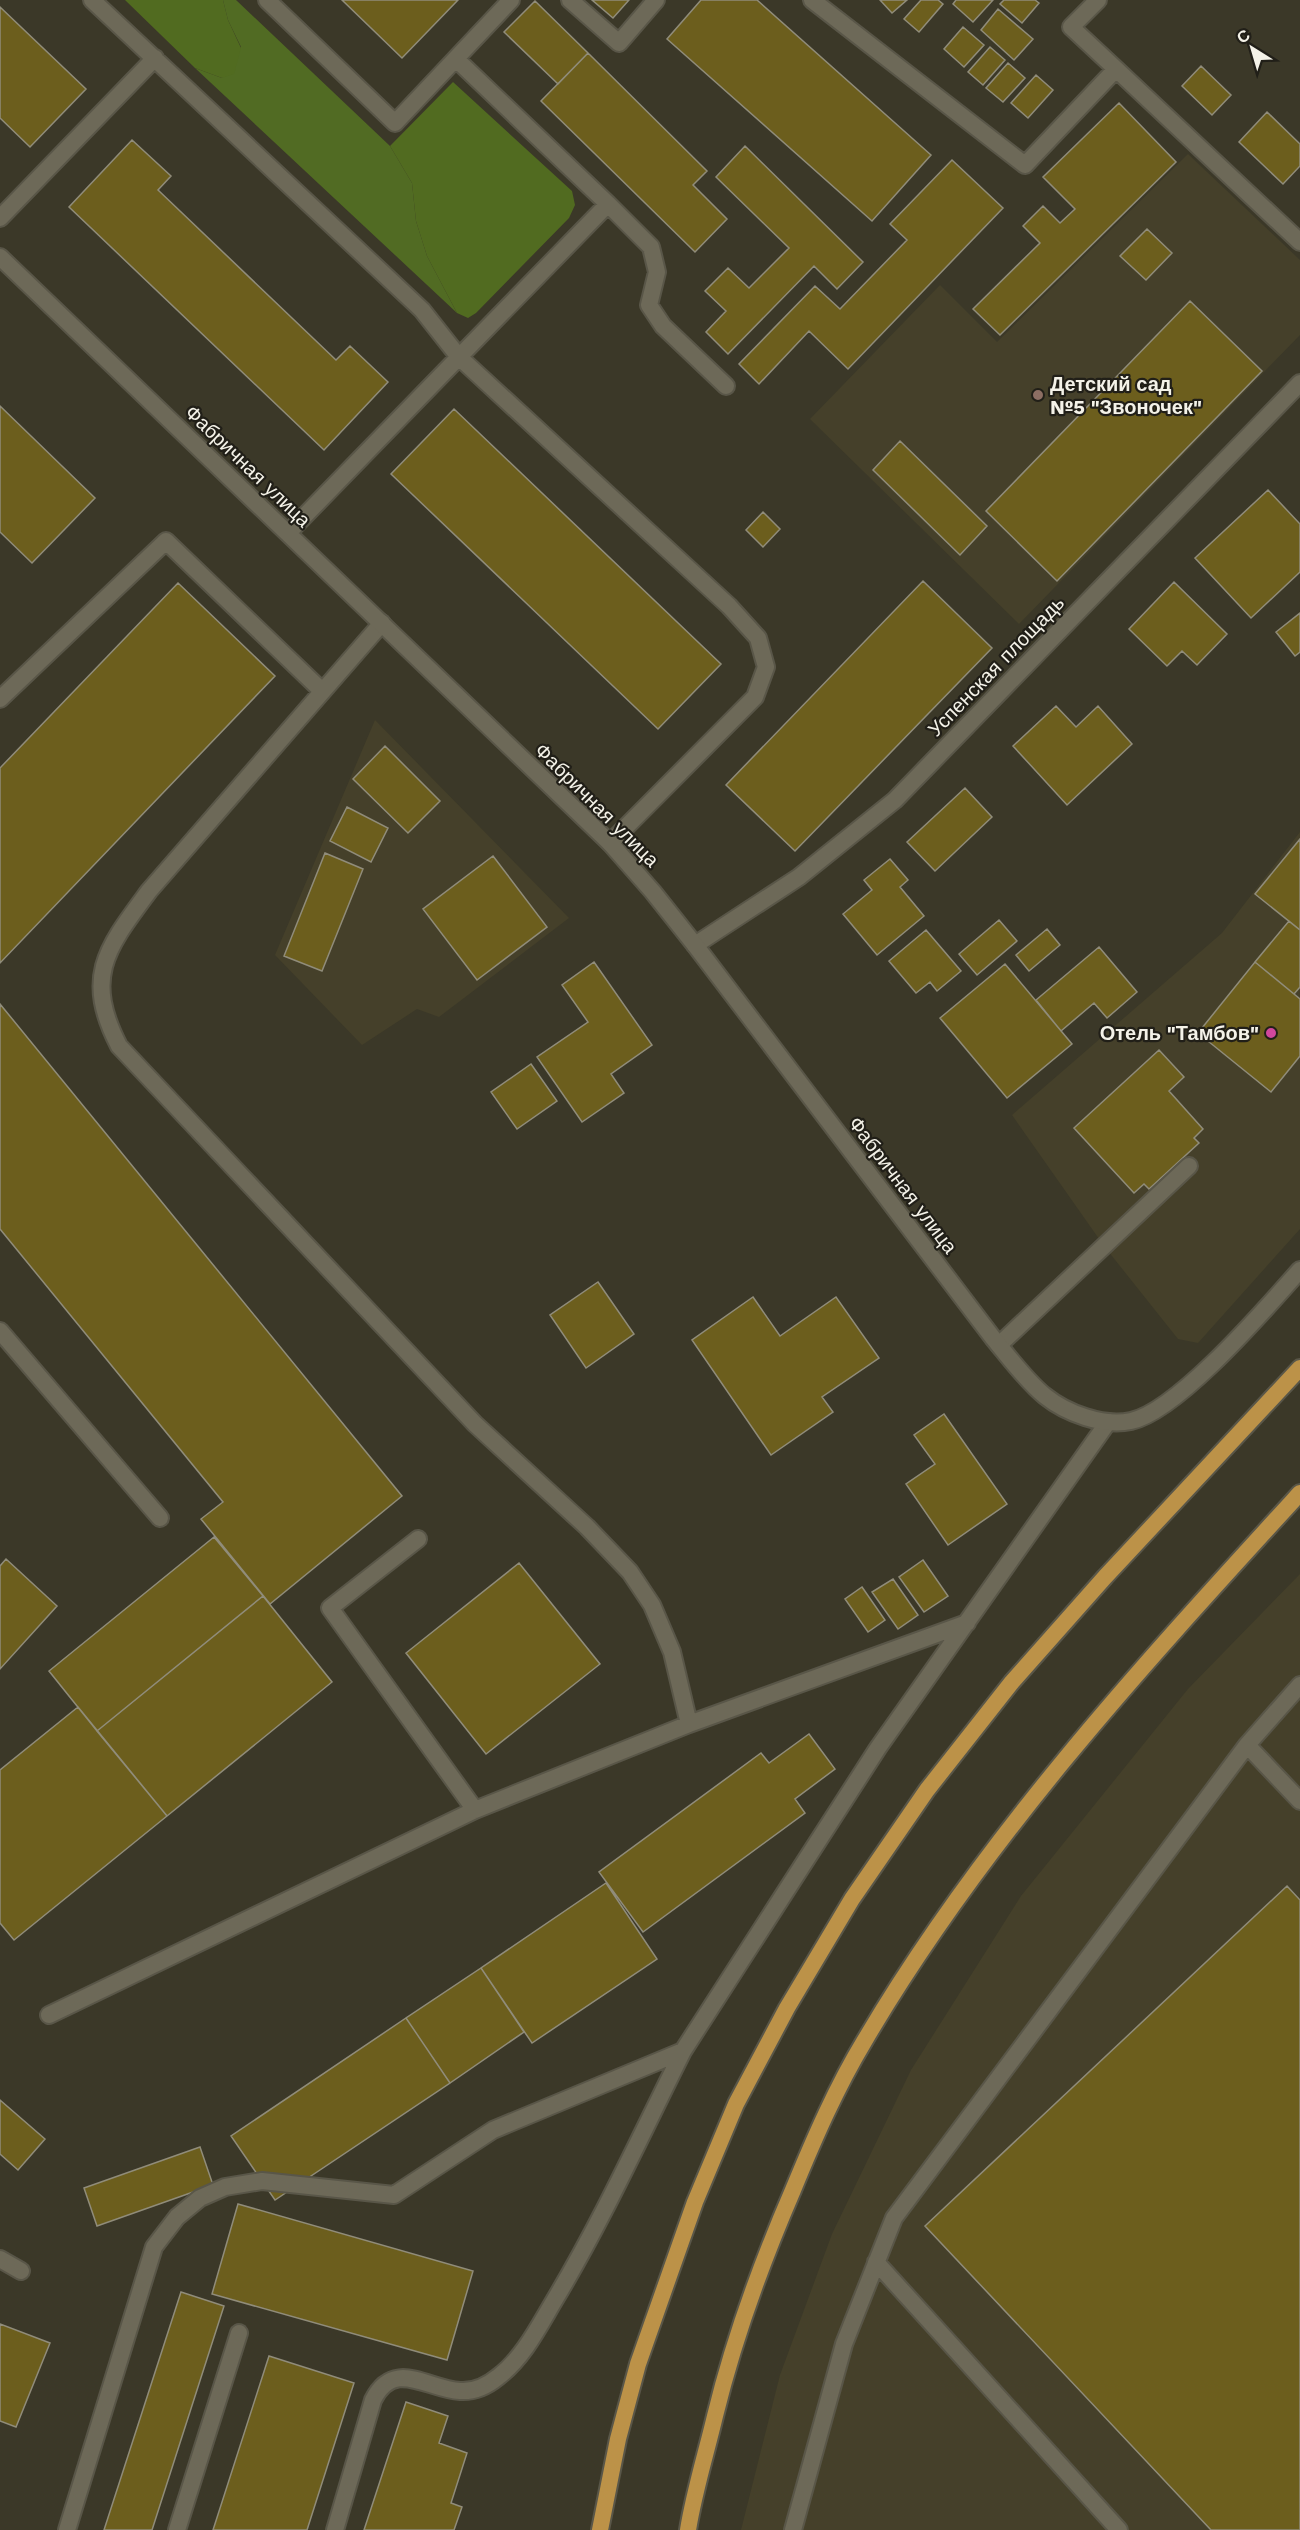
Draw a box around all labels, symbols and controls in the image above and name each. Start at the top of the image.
north arrow [1222,18,1282,78]
text: С [1233,25,1254,47]
place label: Детский сад №5 "Звоночек" [1050,372,1202,419]
marker: Детский сад №5 "Звоночек" [1031,388,1045,402]
street label: Фабричная улица [180,400,316,533]
street label: Успенская площадь [923,591,1069,741]
street label: Фабричная улица [530,738,665,873]
place label: Отель "Тамбов" [1100,1021,1259,1045]
marker: Отель "Тамбов" [1264,1026,1278,1040]
street label: Фабричная улица [844,1112,963,1259]

